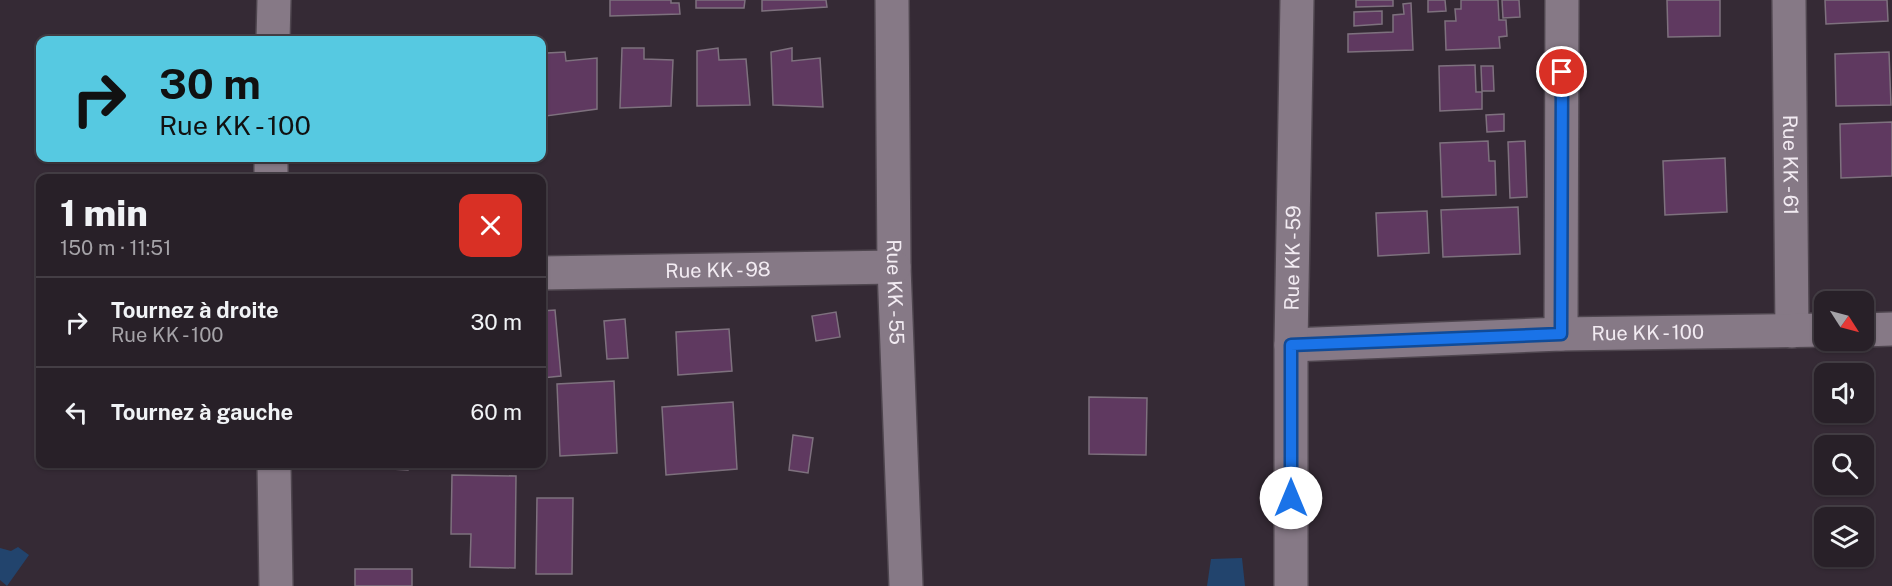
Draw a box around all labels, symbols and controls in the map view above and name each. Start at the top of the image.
pin [1536,46,1587,97]
icon: arrive [1545,55,1578,88]
text: 30 m [159,59,261,108]
icon: right [60,60,138,138]
text: Rue KK - 100 [159,109,311,141]
street label: Rue KK - 61 [1778,115,1803,215]
text: 1 min [60,192,148,234]
button: close [459,194,522,257]
street label: Rue KK - 59 [1280,205,1305,311]
text: 150 m · 11:51 [60,236,171,260]
street label: Rue KK - 55 [882,239,909,345]
street label: Rue KK - 98 [665,257,771,283]
north arrow [1814,291,1874,351]
map controls [1814,291,1874,567]
text: Tournez à droite [111,297,279,323]
icon: right [60,306,93,339]
text: 30 m [470,309,522,335]
street label: Rue KK - 100 [1591,320,1704,346]
text: Rue KK - 100 [111,323,224,347]
button: sound [1814,363,1874,423]
icon: left [60,396,93,429]
text: Tournez à gauche [111,399,293,425]
text: 60 m [471,399,522,425]
button: search [1814,435,1874,495]
position arrow [1259,466,1323,530]
button: layers [1814,507,1874,567]

